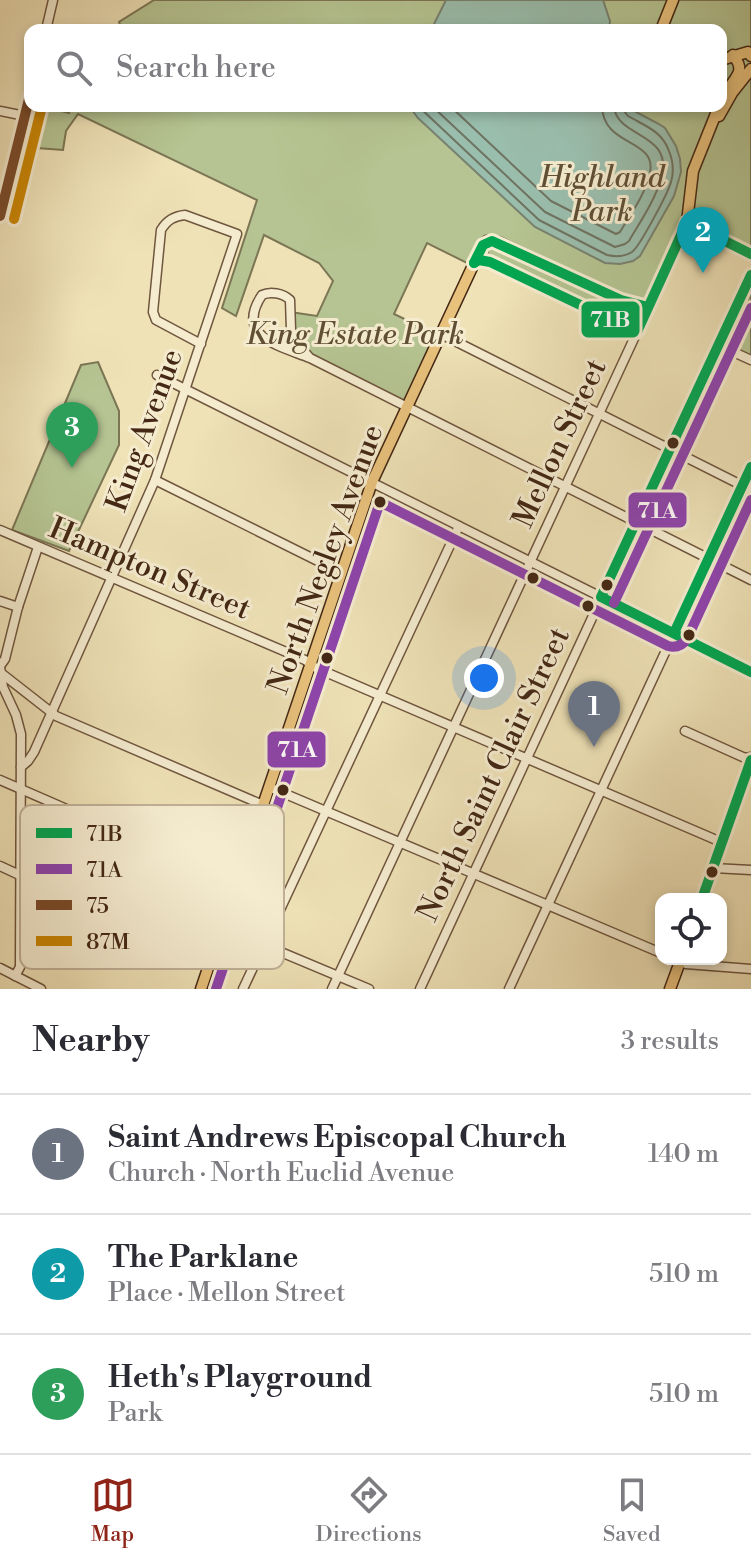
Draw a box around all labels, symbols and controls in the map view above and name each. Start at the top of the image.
search box [24,24,727,112]
icon: search [52,46,96,90]
text: Search here [116,49,276,87]
park label: Highland Park [538,159,666,231]
pin: 2 [677,207,729,273]
line badge: 71B [580,300,641,339]
text: 71B [590,307,630,334]
park label: King Estate Park [246,316,464,354]
street label: King Avenue [98,344,192,517]
street label: Mellon Street [504,353,616,534]
pin: 3 [46,402,98,468]
street label: North Negley Avenue [260,419,392,699]
unlabelled marker [665,435,681,451]
line badge: 71A [627,491,688,529]
unlabelled marker [372,494,388,510]
text: 71A [637,498,678,525]
street label: Hampton Street [43,509,257,629]
unlabelled marker [525,570,541,586]
unlabelled marker [599,577,615,593]
unlabelled marker [580,598,596,614]
street label: North Saint Clair Street [409,621,579,927]
unlabelled marker [681,627,697,643]
unlabelled marker [319,650,335,666]
your location [464,658,504,698]
pin: 1 [568,681,620,747]
line badge: 71A [266,730,327,769]
text: 71A [277,737,318,764]
unlabelled marker [275,782,291,798]
legend [20,805,284,969]
text: 71B [86,821,123,848]
text: 71A [86,857,123,884]
unlabelled marker [704,864,720,880]
text: 75 [86,893,109,920]
map controls [655,893,727,965]
button: locate [655,893,727,965]
text: 87M [86,929,130,956]
text: Nearby [32,1020,150,1062]
text: 3 results [621,1025,719,1057]
text: Saint Andrews Episcopal Church [108,1119,566,1157]
text: 1 [52,1138,64,1170]
text: 140 m [648,1138,719,1170]
text: Church · North Euclid Avenue [108,1157,454,1189]
text: The Parklane [108,1239,298,1277]
text: 2 [50,1258,66,1290]
text: 510 m [649,1258,719,1290]
text: Place · Mellon Street [108,1277,346,1309]
text: Heth's Playground [108,1359,372,1397]
text: 3 [50,1378,66,1410]
text: 510 m [649,1378,719,1410]
text: Park [108,1397,162,1429]
tab: Map [91,1473,135,1548]
tab: Directions [316,1473,422,1548]
tab: Saved [603,1473,660,1548]

